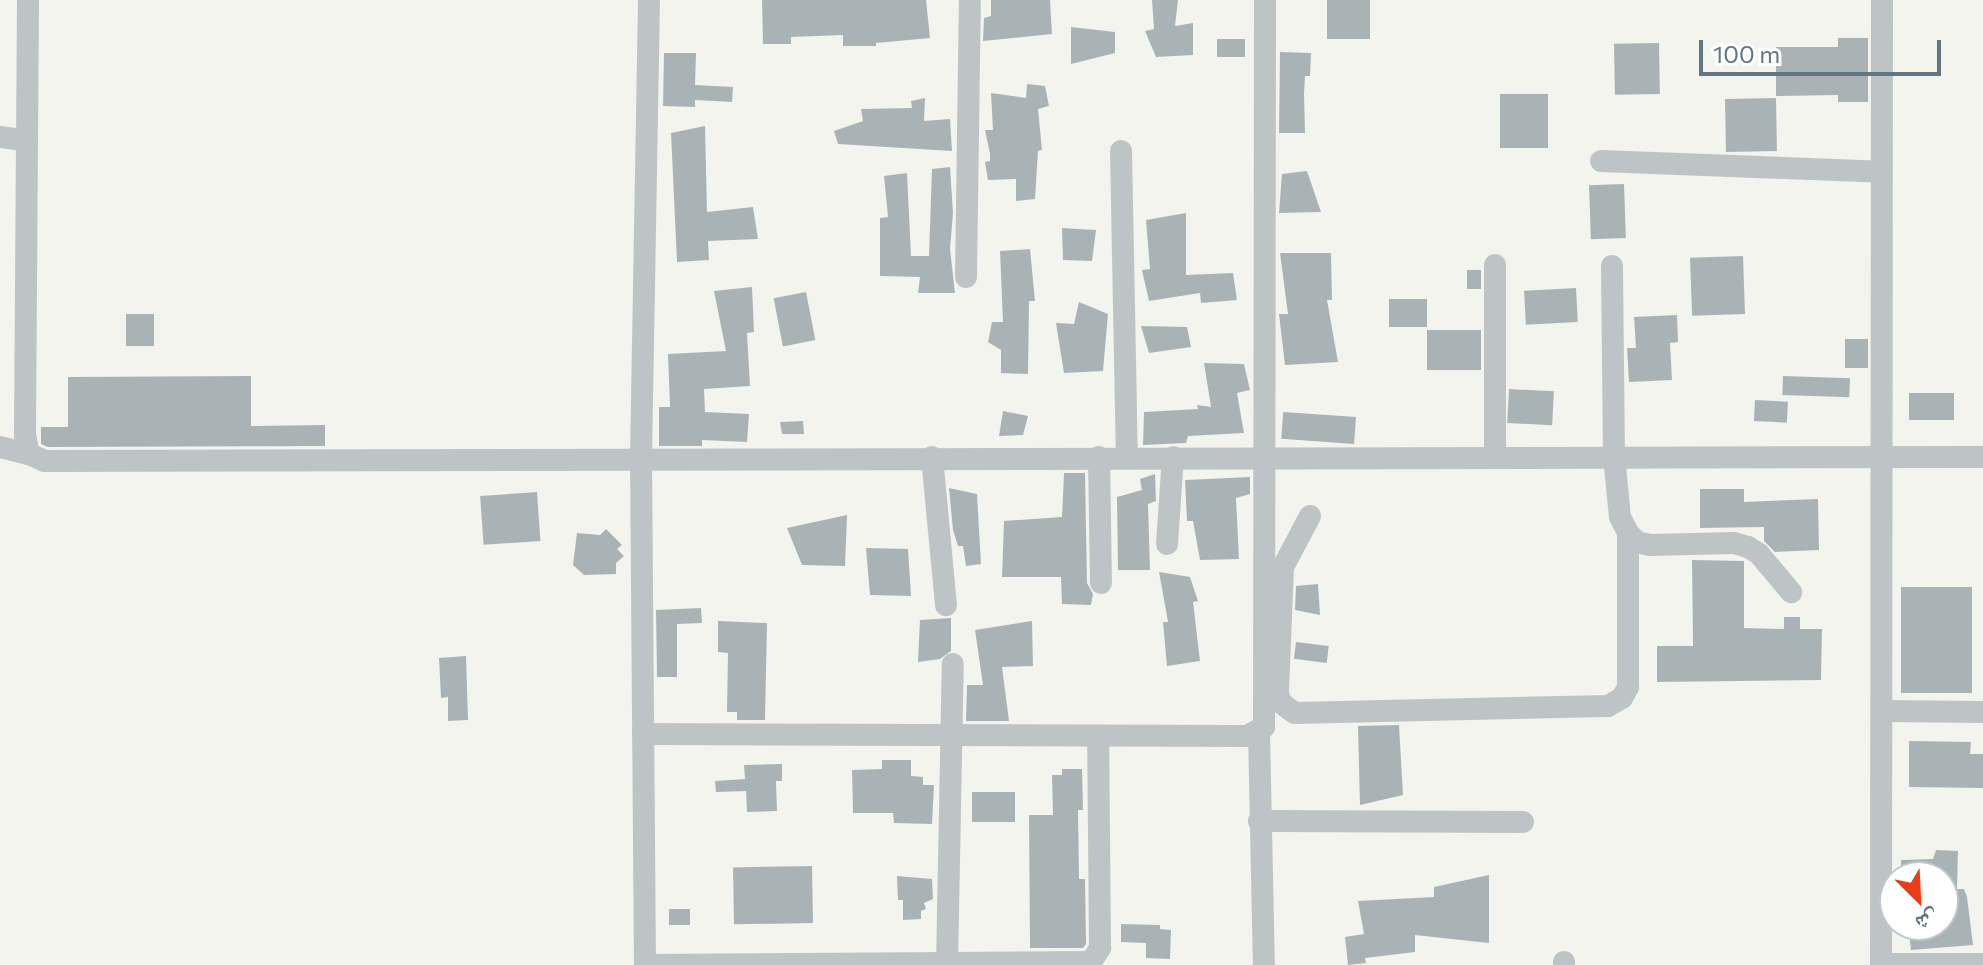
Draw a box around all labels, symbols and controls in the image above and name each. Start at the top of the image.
scale bar [1703,24,1945,74]
text: 100 m [1713,39,1780,68]
north arrow [1879,861,1959,941]
text: ش [1912,904,1944,939]

